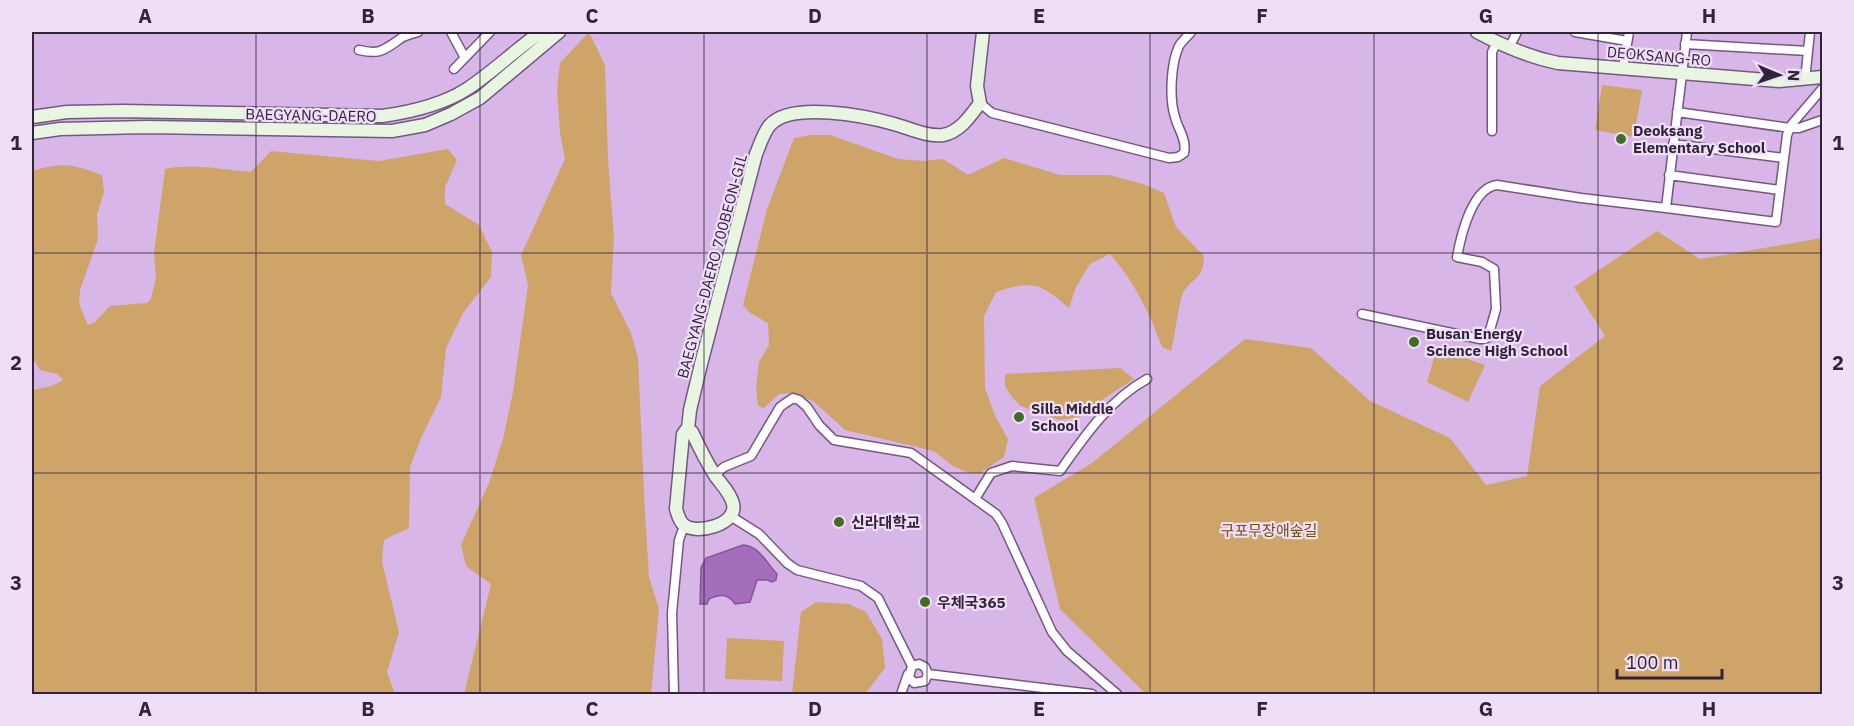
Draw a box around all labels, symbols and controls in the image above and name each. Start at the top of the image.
text: A [138,2,152,29]
text: B [361,2,375,29]
text: C [585,2,599,29]
text: D [808,2,822,29]
text: E [1033,2,1045,29]
text: F [1256,2,1268,29]
text: G [1479,2,1493,29]
text: H [1702,2,1716,29]
street label: DEOKSANG-RO [1606,42,1712,70]
north arrow [1749,45,1809,105]
text: N [1784,69,1804,82]
street label: BAEGYANG-DAERO [245,104,377,126]
place label: Deoksang Elementary School [1633,121,1766,157]
text: 1 [10,129,22,156]
text: 1 [1832,129,1844,156]
marker: Deoksang Elementary School [1614,132,1628,146]
street label: BAEGYANG-DAERO 700BEON-GIL [673,151,751,380]
place label: Busan Energy Science High School [1426,324,1568,360]
marker: Busan Energy Science High School [1407,335,1421,349]
text: 2 [10,349,22,376]
text: 2 [1832,349,1844,376]
place label: Silla Middle School [1031,399,1114,435]
marker: Silla Middle School [1012,410,1026,424]
place label: 신라대학교 [851,513,920,532]
marker: 신라대학교 [832,515,846,529]
park label: 구포무장애숲길 [1221,521,1317,540]
text: 3 [10,569,22,596]
text: 3 [1832,569,1844,596]
place label: 우체국365 [937,593,1005,612]
marker: 우체국365 [918,595,932,609]
scale bar [1617,642,1722,680]
text: 100 m [1626,651,1678,674]
text: A [138,695,152,722]
text: B [361,695,375,722]
text: C [585,695,599,722]
text: D [808,695,822,722]
text: E [1033,695,1045,722]
text: F [1256,695,1268,722]
text: G [1479,695,1493,722]
text: H [1702,695,1716,722]

